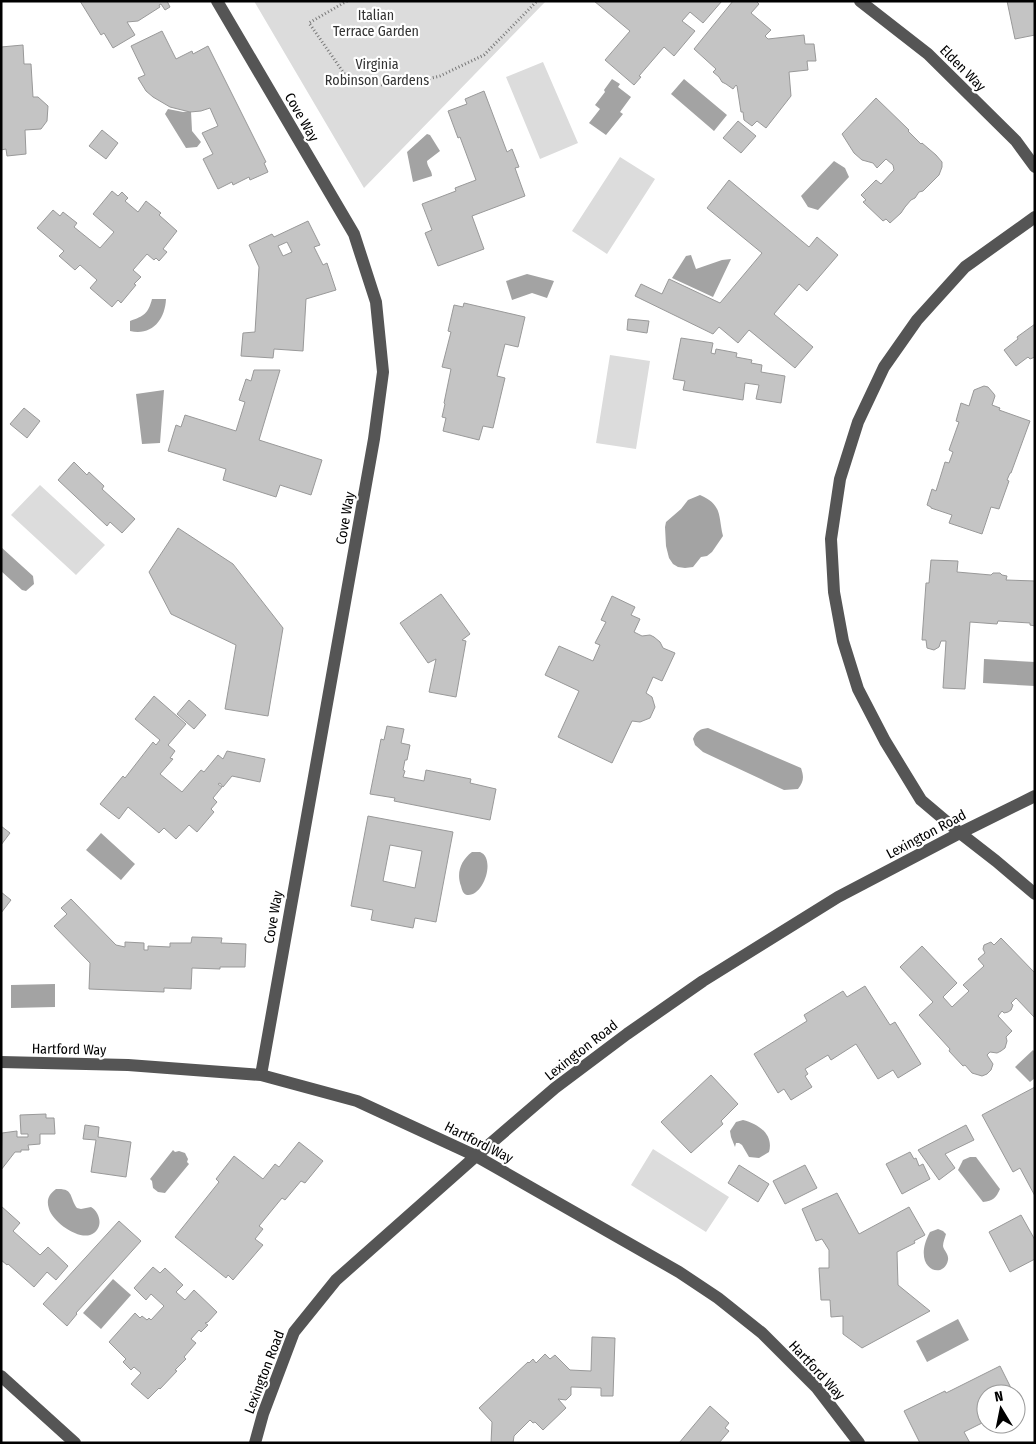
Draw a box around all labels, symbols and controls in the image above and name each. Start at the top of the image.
park label: Italian Terrace Garden [333,7,419,40]
street label: Elden Way [936,42,990,95]
park label: Virginia Robinson Gardens [325,56,429,89]
street label: Cove Way [281,90,323,145]
street label: Cove Way [332,490,359,546]
street label: Lexington Road [884,806,969,863]
street label: Cove Way [260,889,287,945]
street label: Lexington Road [542,1017,621,1084]
street label: Hartford Way [32,1040,107,1059]
street label: Hartford Way [442,1118,517,1167]
street label: Lexington Road [241,1328,288,1416]
street label: Hartford Way [785,1337,849,1404]
north arrow [976,1384,1026,1434]
text: N [993,1388,1004,1406]

